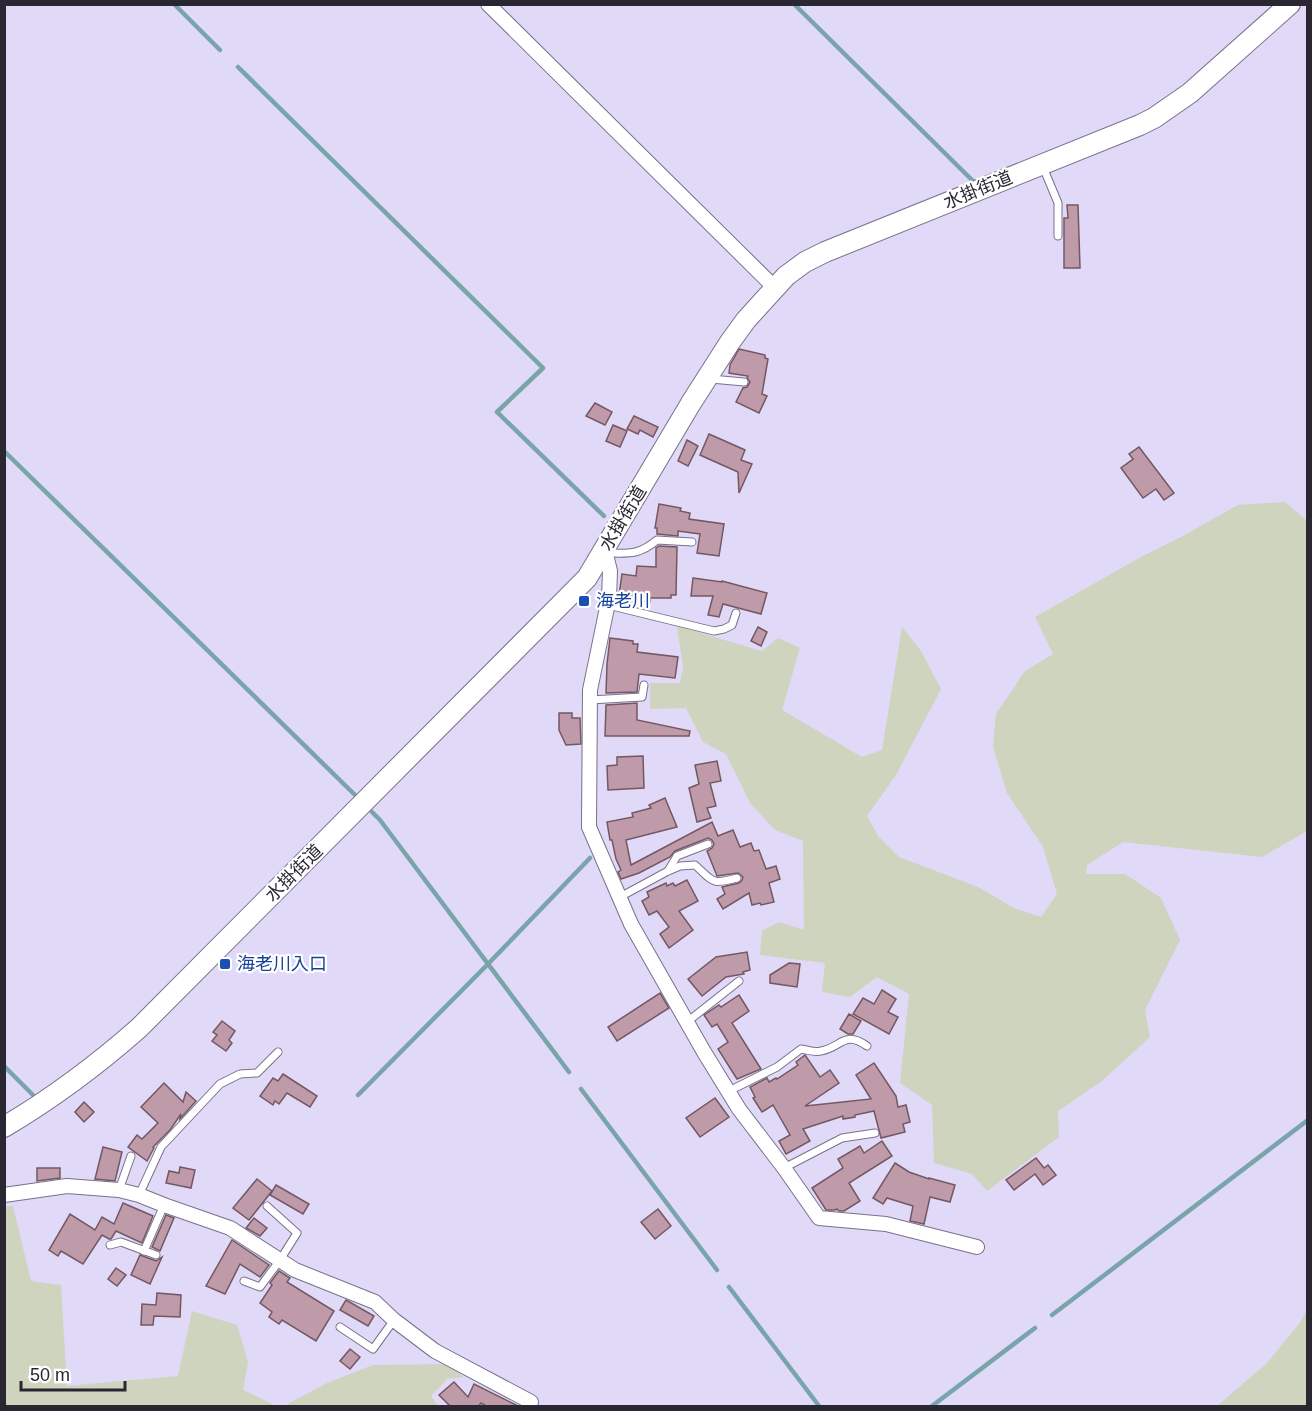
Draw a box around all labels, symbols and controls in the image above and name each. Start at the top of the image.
street label: 水掛街道 [941,167,1015,213]
street label: 水掛街道 [596,482,650,554]
place label: 海老川 [596,591,650,611]
marker: 海老川 [577,594,591,608]
street label: 水掛街道 [261,840,327,906]
place label: 海老川入口 [237,954,327,974]
marker: 海老川入口 [218,957,232,971]
scale bar [21,1354,124,1392]
text: 50 m [30,1365,70,1385]

